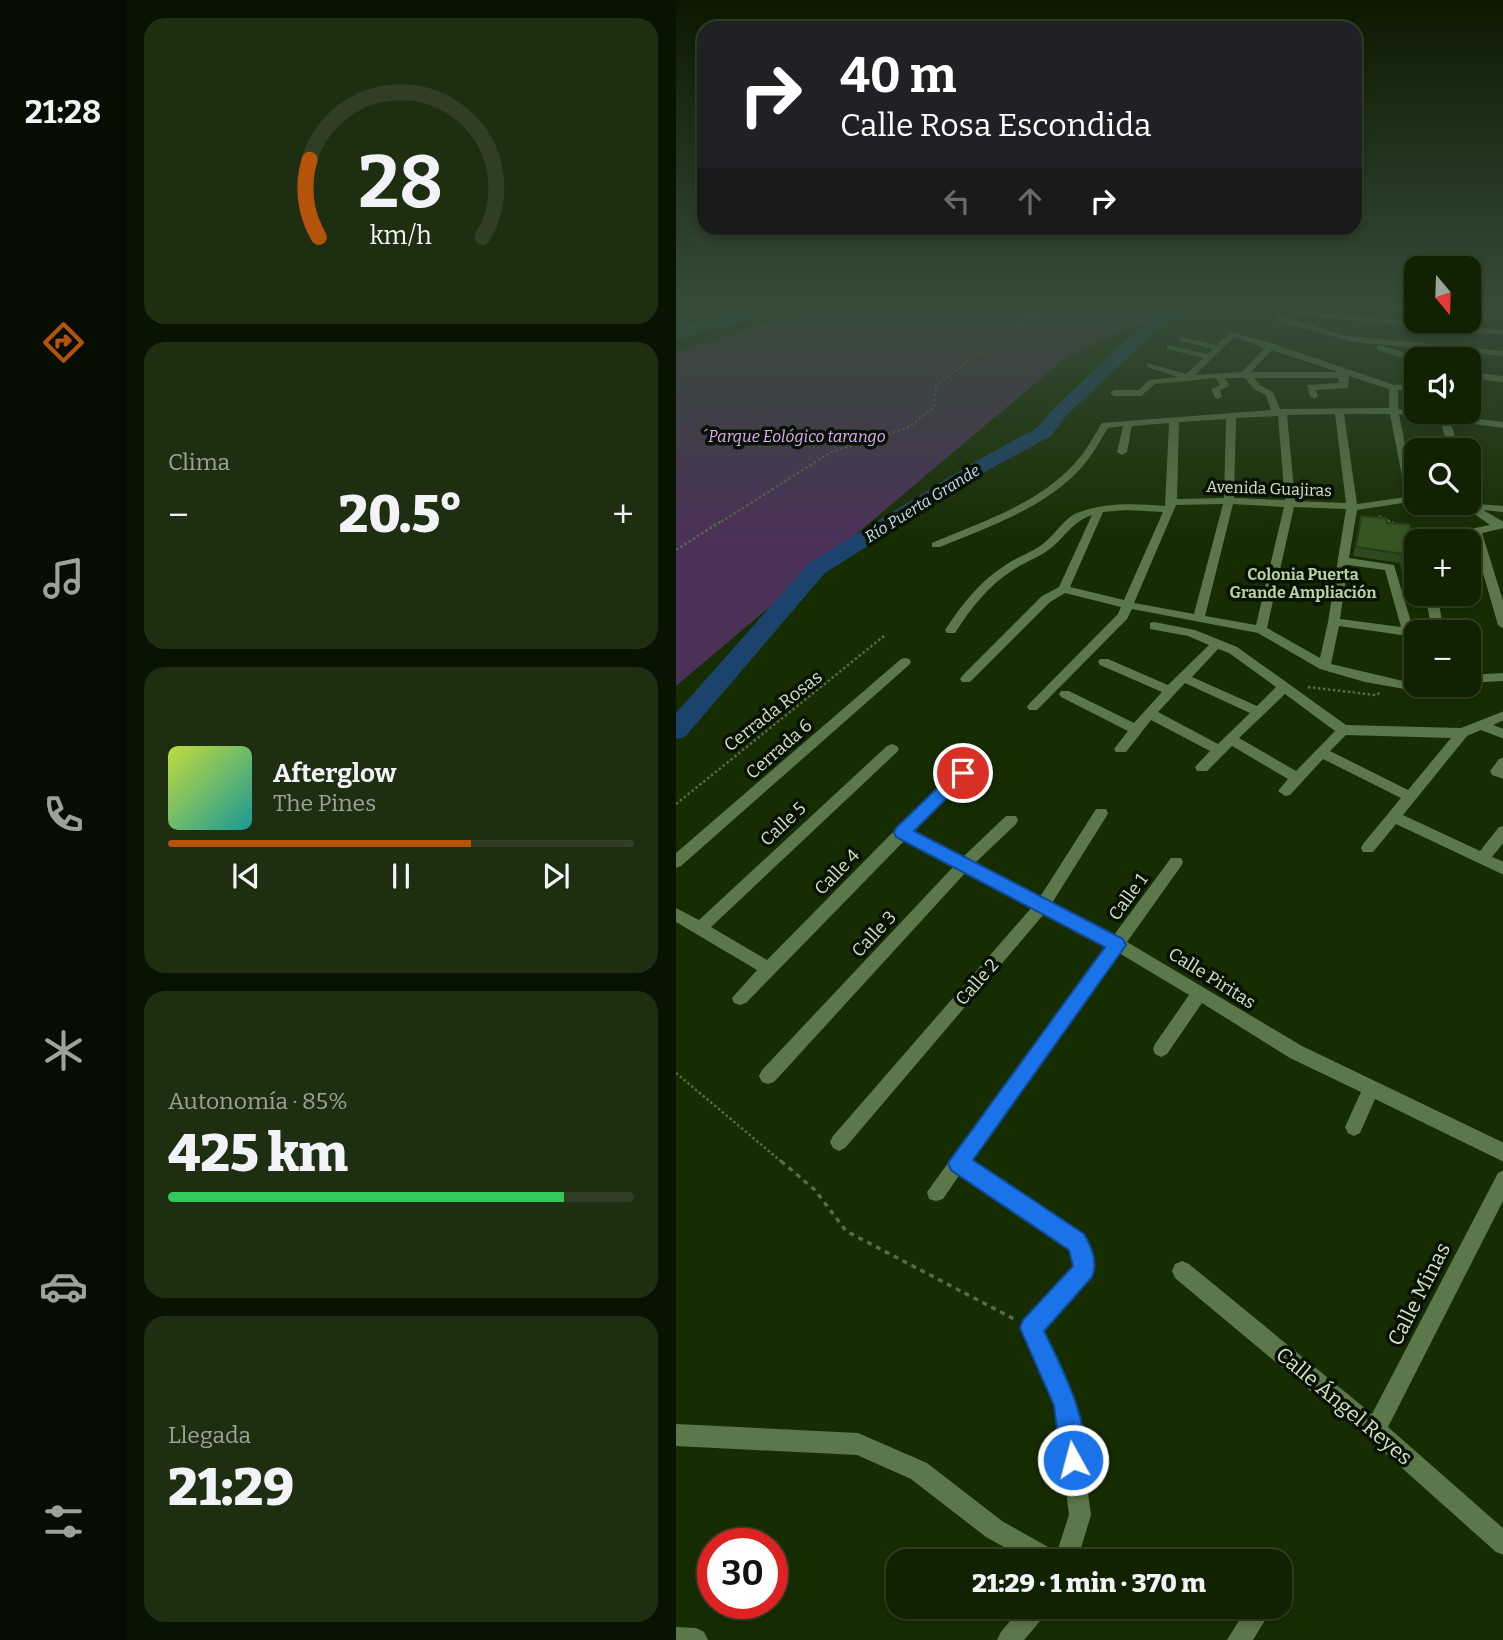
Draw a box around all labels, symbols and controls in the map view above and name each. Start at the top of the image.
text: 40 m [840,46,957,105]
icon: right [725,49,816,140]
text: 21:28 [25,93,101,131]
text: Calle Rosa Escondida [840,106,1151,144]
text: 28 [359,140,443,227]
icon: left [938,182,976,220]
icon: ahead [1011,182,1049,220]
icon: right [1084,182,1122,220]
text: km/h [370,221,432,251]
north arrow [1404,256,1481,332]
map controls [1404,256,1481,697]
icon: directions [39,318,88,367]
button: sound [1404,347,1481,424]
park label: ´Parque Eológico tarango [702,427,886,446]
button: search [1404,438,1481,515]
text: Clima [168,448,230,476]
water label: Río Puerta Grande [861,460,983,546]
street label: Avenida Guajiras [1206,477,1332,500]
text: 20.5° [338,483,463,546]
text: − [168,492,189,538]
text: + [612,492,634,538]
button: + [1404,529,1481,606]
icon: music [39,554,88,603]
district label: Colonia Puerta Grande Ampliación [1230,565,1377,602]
button: − [1404,620,1481,697]
street label: Cerrada Rosas [719,666,827,756]
street label: Cerrada 6 [741,714,817,784]
pin [933,743,993,803]
icon: arrive [944,754,982,792]
text: Afterglow [273,758,396,789]
text: The Pines [273,789,376,817]
icon: phone [39,790,88,839]
street label: Calle 5 [756,797,810,851]
street label: Calle 4 [810,844,864,900]
icon: previous [227,857,265,895]
icon: pause [382,857,420,895]
icon: next [537,857,575,895]
street label: Calle 1 [1104,869,1153,925]
street label: Calle 3 [847,906,901,962]
street label: Calle Piritas [1164,943,1260,1013]
street label: Calle 2 [951,954,1003,1010]
icon: climate [39,1026,88,1075]
text: Autonomía · 85% [168,1087,348,1115]
text: 425 km [168,1122,348,1185]
street label: Calle Minas [1382,1238,1456,1350]
icon: car [39,1262,88,1311]
street label: Calle Ángel Reyes [1271,1341,1417,1471]
text: Llegada [168,1421,251,1449]
position arrow [1036,1423,1110,1497]
text: 21:29 [168,1456,294,1519]
icon: filters [39,1497,88,1546]
speed limit sign: 30 [697,1528,788,1619]
text: 21:29 · 1 min · 370 m [972,1568,1206,1599]

